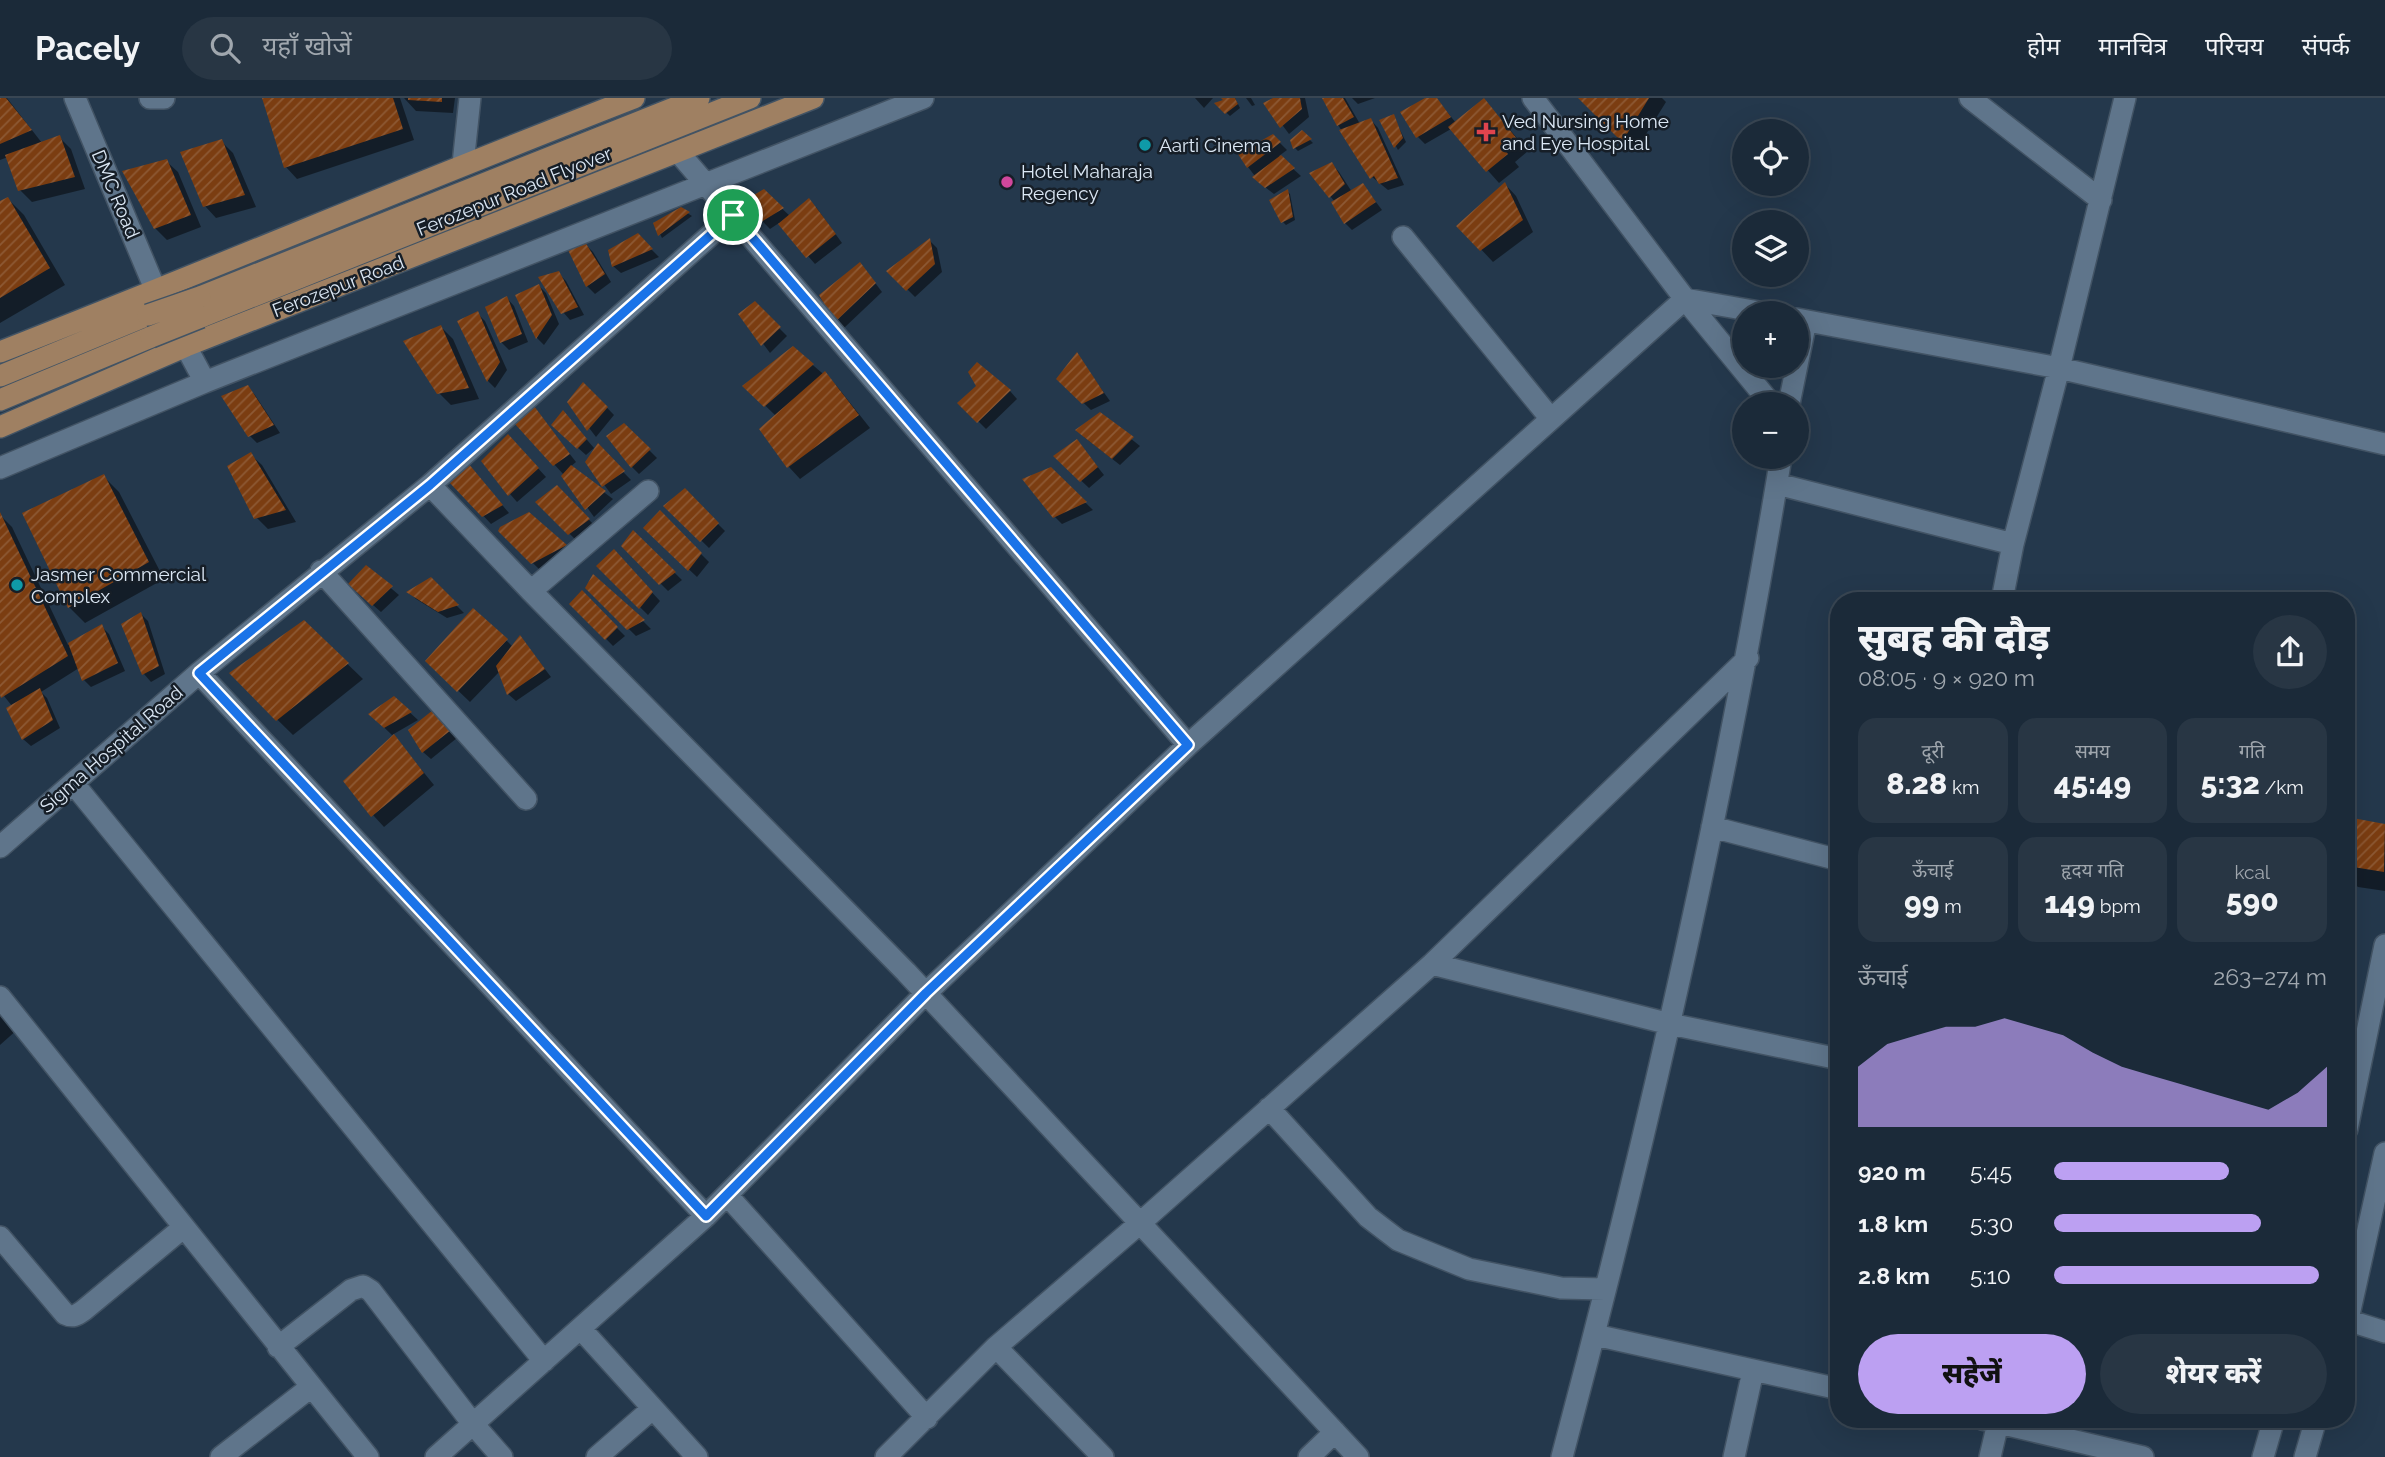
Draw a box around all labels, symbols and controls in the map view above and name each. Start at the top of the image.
search box [182,17,672,80]
text: Pacely [35,29,140,68]
icon: search [206,29,244,67]
text: यहाँ खोजें [262,31,352,61]
text: होम [2027,32,2060,61]
text: मानचित्र [2098,32,2167,61]
text: परिचय [2205,32,2264,61]
text: संपर्क [2302,32,2350,61]
place label: Ved Nursing Home and Eye Hospital [1502,110,1669,154]
map controls [1732,119,1809,469]
button: locate [1732,119,1809,196]
marker: Ved Nursing Home and Eye Hospital [1476,122,1496,142]
place label: Aarti Cinema [1159,134,1271,156]
marker: Aarti Cinema [1137,137,1153,153]
street label: Ferozepur Road Flyover [413,142,615,240]
street label: DMC Road [88,147,144,241]
place label: Hotel Maharaja Regency [1021,160,1153,204]
marker: Hotel Maharaja Regency [999,174,1015,190]
pin [703,185,763,245]
icon: arrive [714,196,752,234]
button: layers [1732,210,1809,287]
street label: Ferozepur Road [269,251,407,321]
button: + [1732,301,1809,378]
button: − [1732,392,1809,469]
place label: Jasmer Commercial Complex [31,563,207,607]
marker: Jasmer Commercial Complex [9,577,25,593]
text: सुबह की दौड़ [1858,615,2050,660]
button: share [2253,615,2327,689]
text: 08:05 · 9 × 920 m [1858,664,2035,691]
street label: Sigma Hospital Road [35,681,187,817]
text: दूरी [1921,740,1944,762]
text: समय [2075,740,2110,762]
text: गति [2239,740,2265,762]
text: 8.28 [1886,766,1947,801]
text: 45:49 [2054,766,2131,801]
text: 5:32 [2201,766,2260,801]
text: km [1947,776,1980,798]
text: /km [2260,776,2304,798]
text: ऊँचाई [1912,859,1953,881]
text: हृदय गति [2061,859,2124,881]
text: kcal [2234,861,2270,883]
text: 590 [2226,883,2279,918]
text: 99 [1904,885,1939,920]
text: 149 [2044,885,2095,920]
text: m [1939,895,1962,917]
text: bpm [2095,895,2141,917]
text: ऊँचाई [1858,963,1908,990]
text: 263–274 m [2213,963,2327,990]
text: 920 m [1858,1158,1926,1185]
text: 5:45 [1970,1158,2012,1185]
text: 1.8 km [1858,1210,1928,1237]
text: 5:30 [1970,1210,2013,1237]
text: 2.8 km [1858,1262,1930,1289]
text: 5:10 [1970,1262,2011,1289]
button: सहेजें [1858,1334,2086,1414]
button: शेयर करें [2100,1334,2327,1414]

